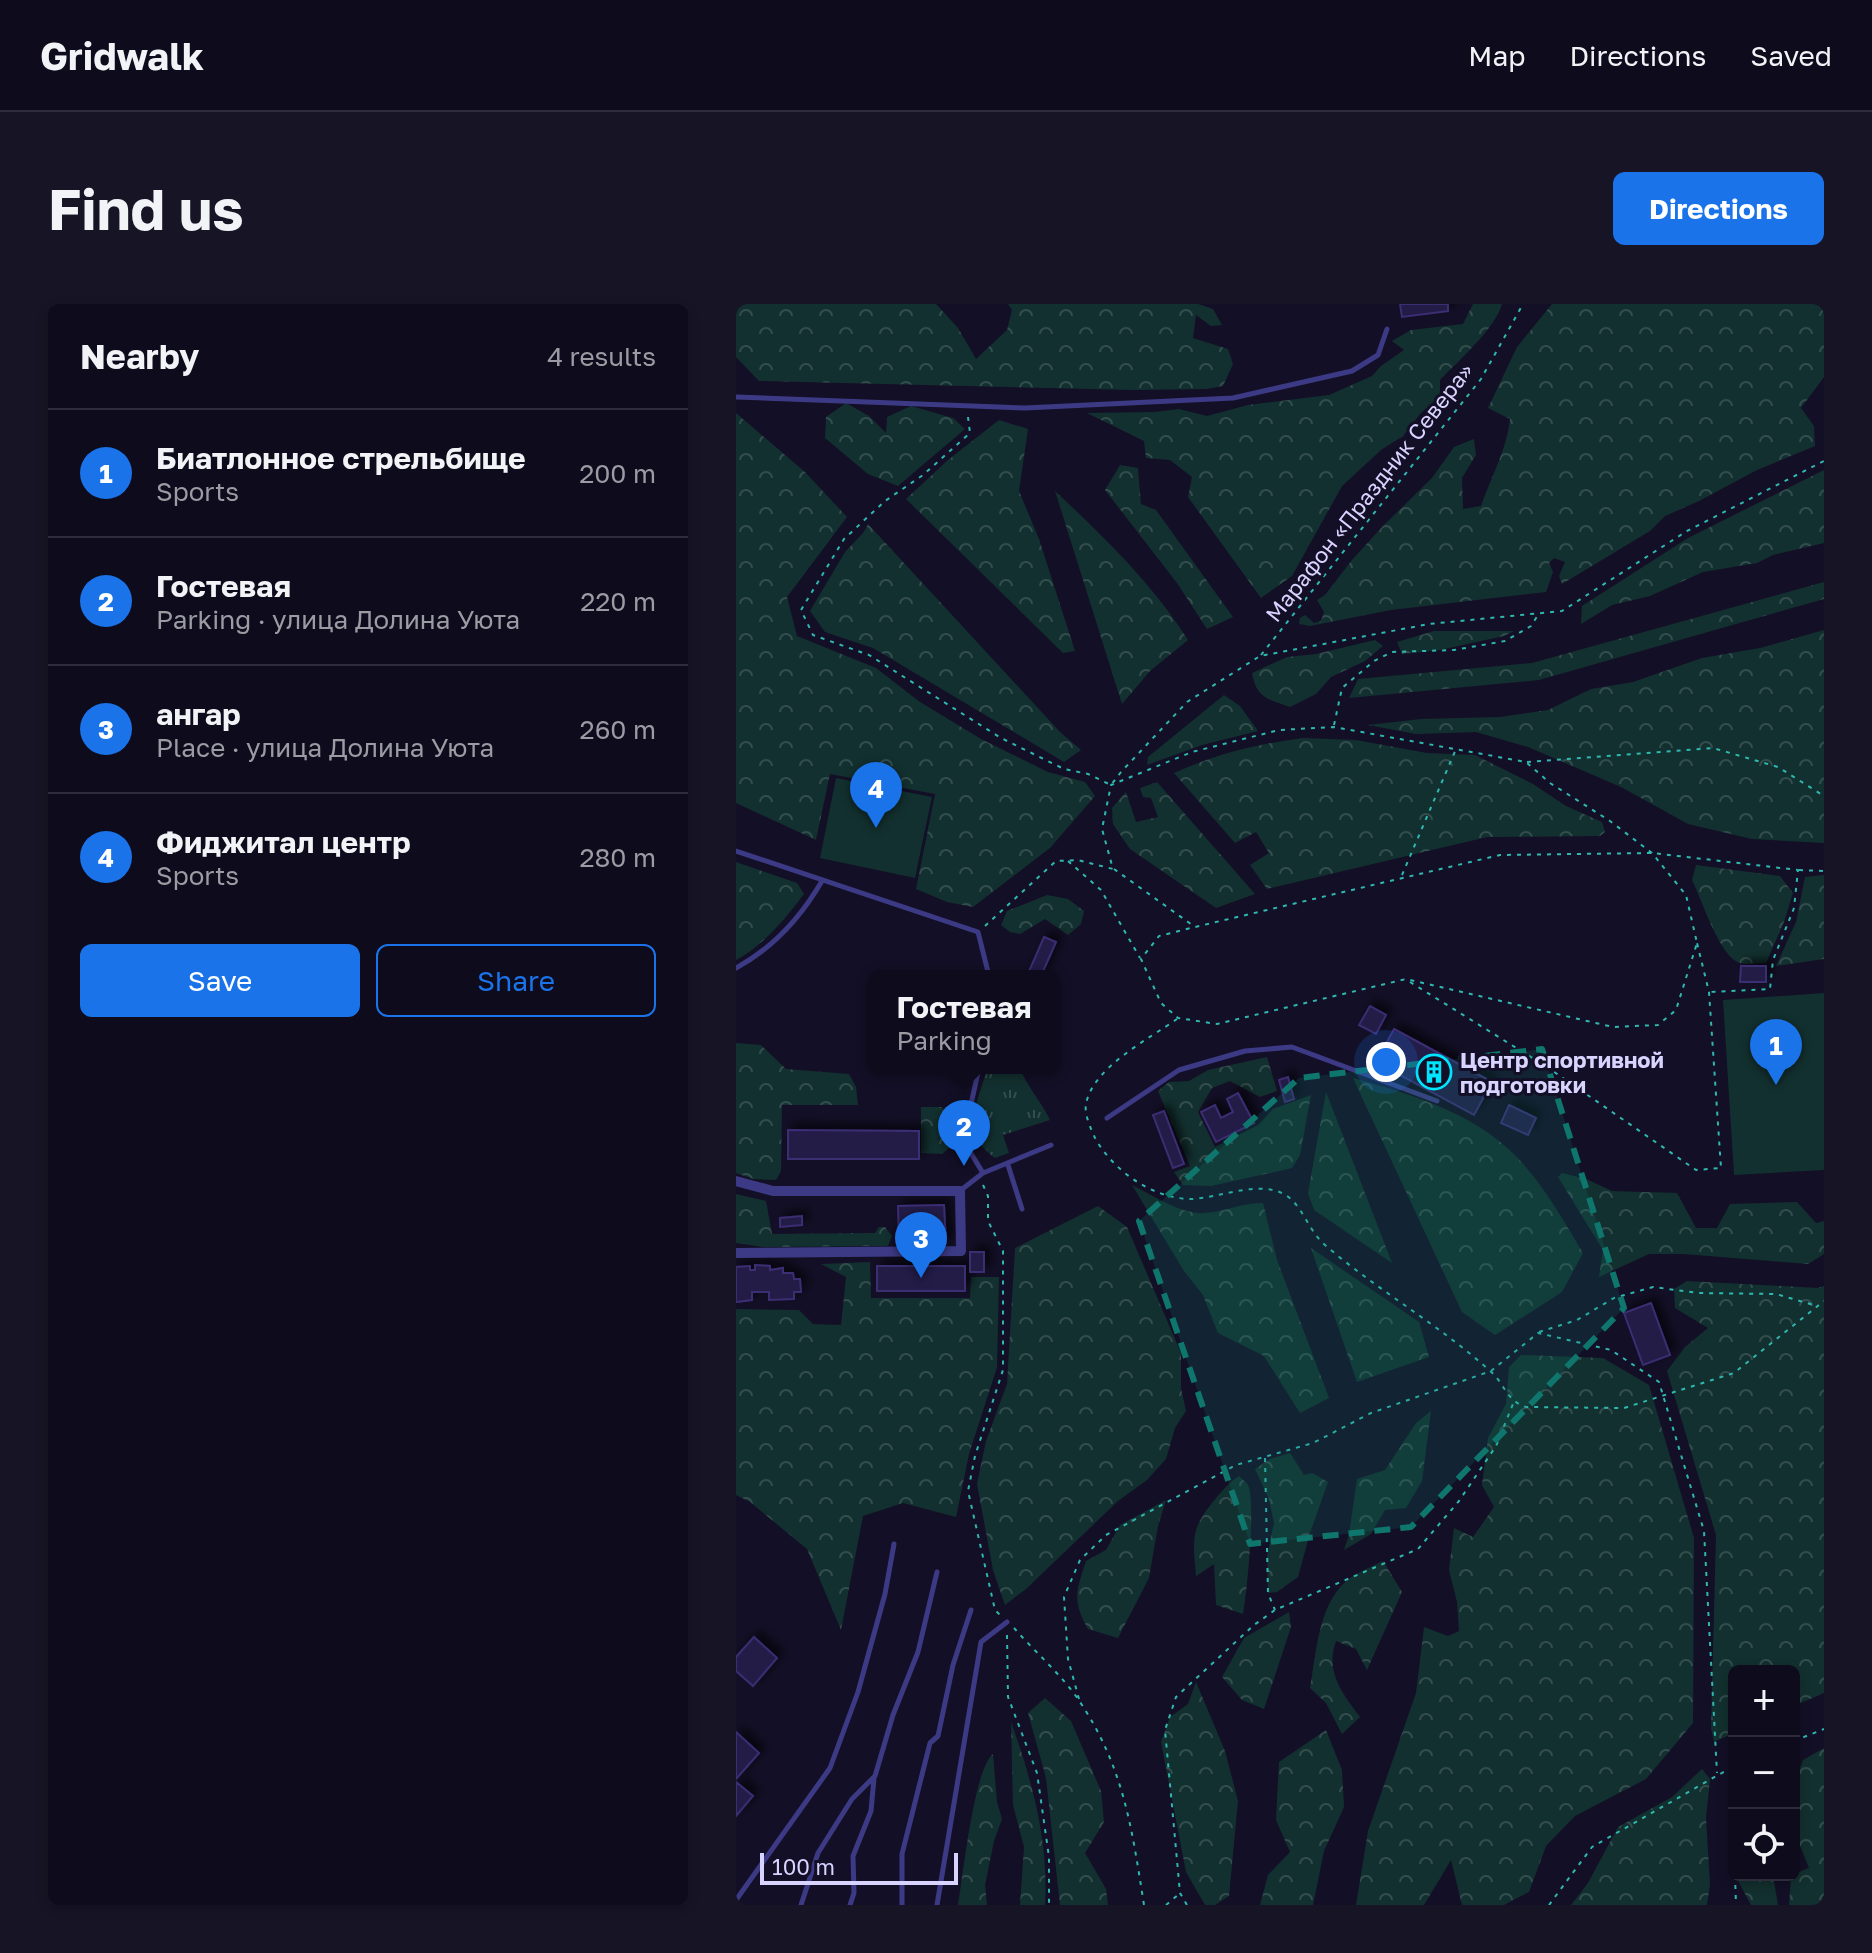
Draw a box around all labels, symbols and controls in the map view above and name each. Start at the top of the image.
text: Gridwalk [40,33,204,78]
text: Map [1468,39,1525,72]
text: Directions [1569,39,1706,72]
text: Saved [1750,39,1832,72]
button: Directions [1613,172,1824,245]
text: Find us [48,175,244,242]
text: Nearby [80,336,200,376]
text: 4 results [547,341,656,372]
street label: Марафон «Праздник Севера» [1260,357,1478,627]
text: Биатлонное стрельбище [156,440,526,476]
text: 1 [99,458,113,489]
text: 200 m [579,458,656,489]
text: Sports [156,476,239,507]
text: Гостевая [156,568,291,604]
text: 2 [98,586,114,617]
text: 220 m [580,586,656,617]
text: Parking · улица Долина Уюта [156,604,520,635]
text: ангар [156,696,241,732]
text: 3 [98,714,114,745]
text: 260 m [580,714,656,745]
text: Place · улица Долина Уюта [156,732,494,763]
pin: 4 [850,762,902,828]
text: Фиджитал центр [156,824,411,860]
text: 4 [98,842,114,873]
text: 280 m [579,842,656,873]
text: Sports [156,860,239,891]
button: Save [80,944,360,1017]
button: Share [376,944,656,1017]
popup [868,970,1060,1074]
text: Гостевая [896,989,1032,1025]
pin: 1 [1750,1019,1802,1085]
text: Parking [896,1025,992,1056]
your location [1366,1042,1406,1082]
place label: Центр спортивной подготовки [1460,1046,1664,1098]
building icon: Центр спортивной подготовки [1415,1053,1453,1091]
pin: 2 [938,1100,990,1166]
pin: 3 [895,1212,947,1278]
map controls [1728,1665,1800,1881]
button: + [1728,1665,1800,1737]
button: − [1728,1737,1800,1809]
button: locate [1728,1809,1800,1881]
scale bar [760,1849,958,1885]
text: 100 m [772,1853,835,1880]

